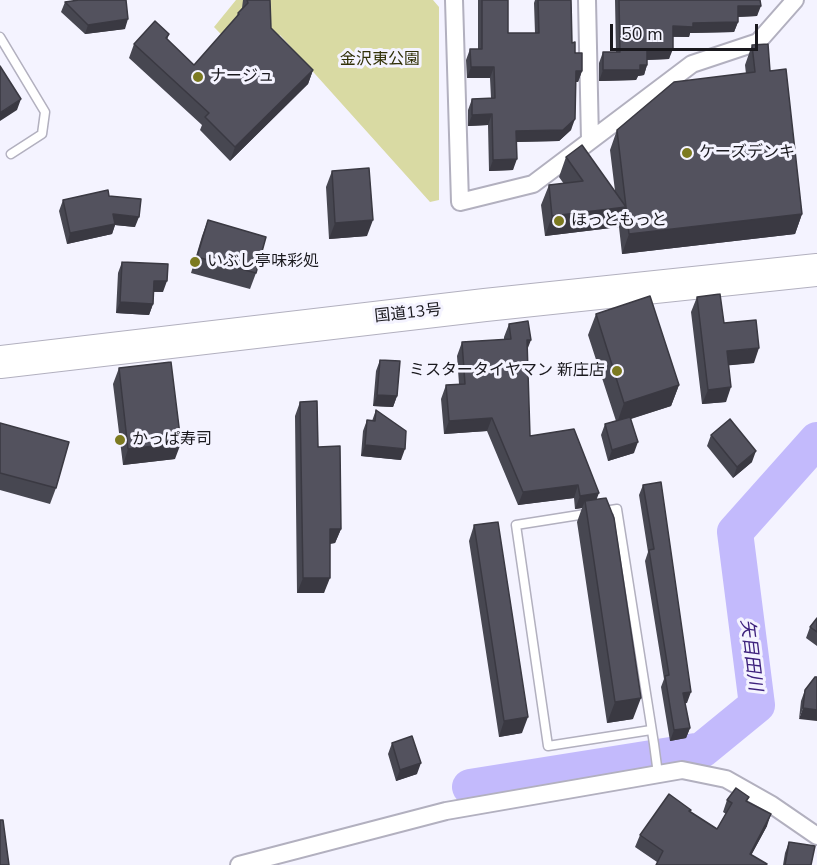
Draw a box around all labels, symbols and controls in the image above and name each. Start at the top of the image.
scale bar [613,12,762,50]
text: 50 m [621,22,663,46]
park label: 金沢東公園 [340,50,420,70]
place label: ナージュ [210,67,274,87]
marker: ナージュ [191,70,205,84]
place label: ケーズデンキ [699,143,795,163]
marker: ケーズデンキ [680,146,694,160]
place label: ほっともっと [571,211,667,231]
marker: ほっともっと [552,214,566,228]
place label: いぶし亭味彩処 [207,252,319,272]
marker: いぶし亭味彩処 [188,255,202,269]
street label: 国道13号 [374,301,442,327]
place label: ミスタータイヤマン 新庄店 [409,361,605,381]
marker: ミスタータイヤマン 新庄店 [610,364,624,378]
place label: かっぱ寿司 [132,430,212,450]
marker: かっぱ寿司 [113,433,127,447]
water label: 矢目田川 [735,618,765,692]

